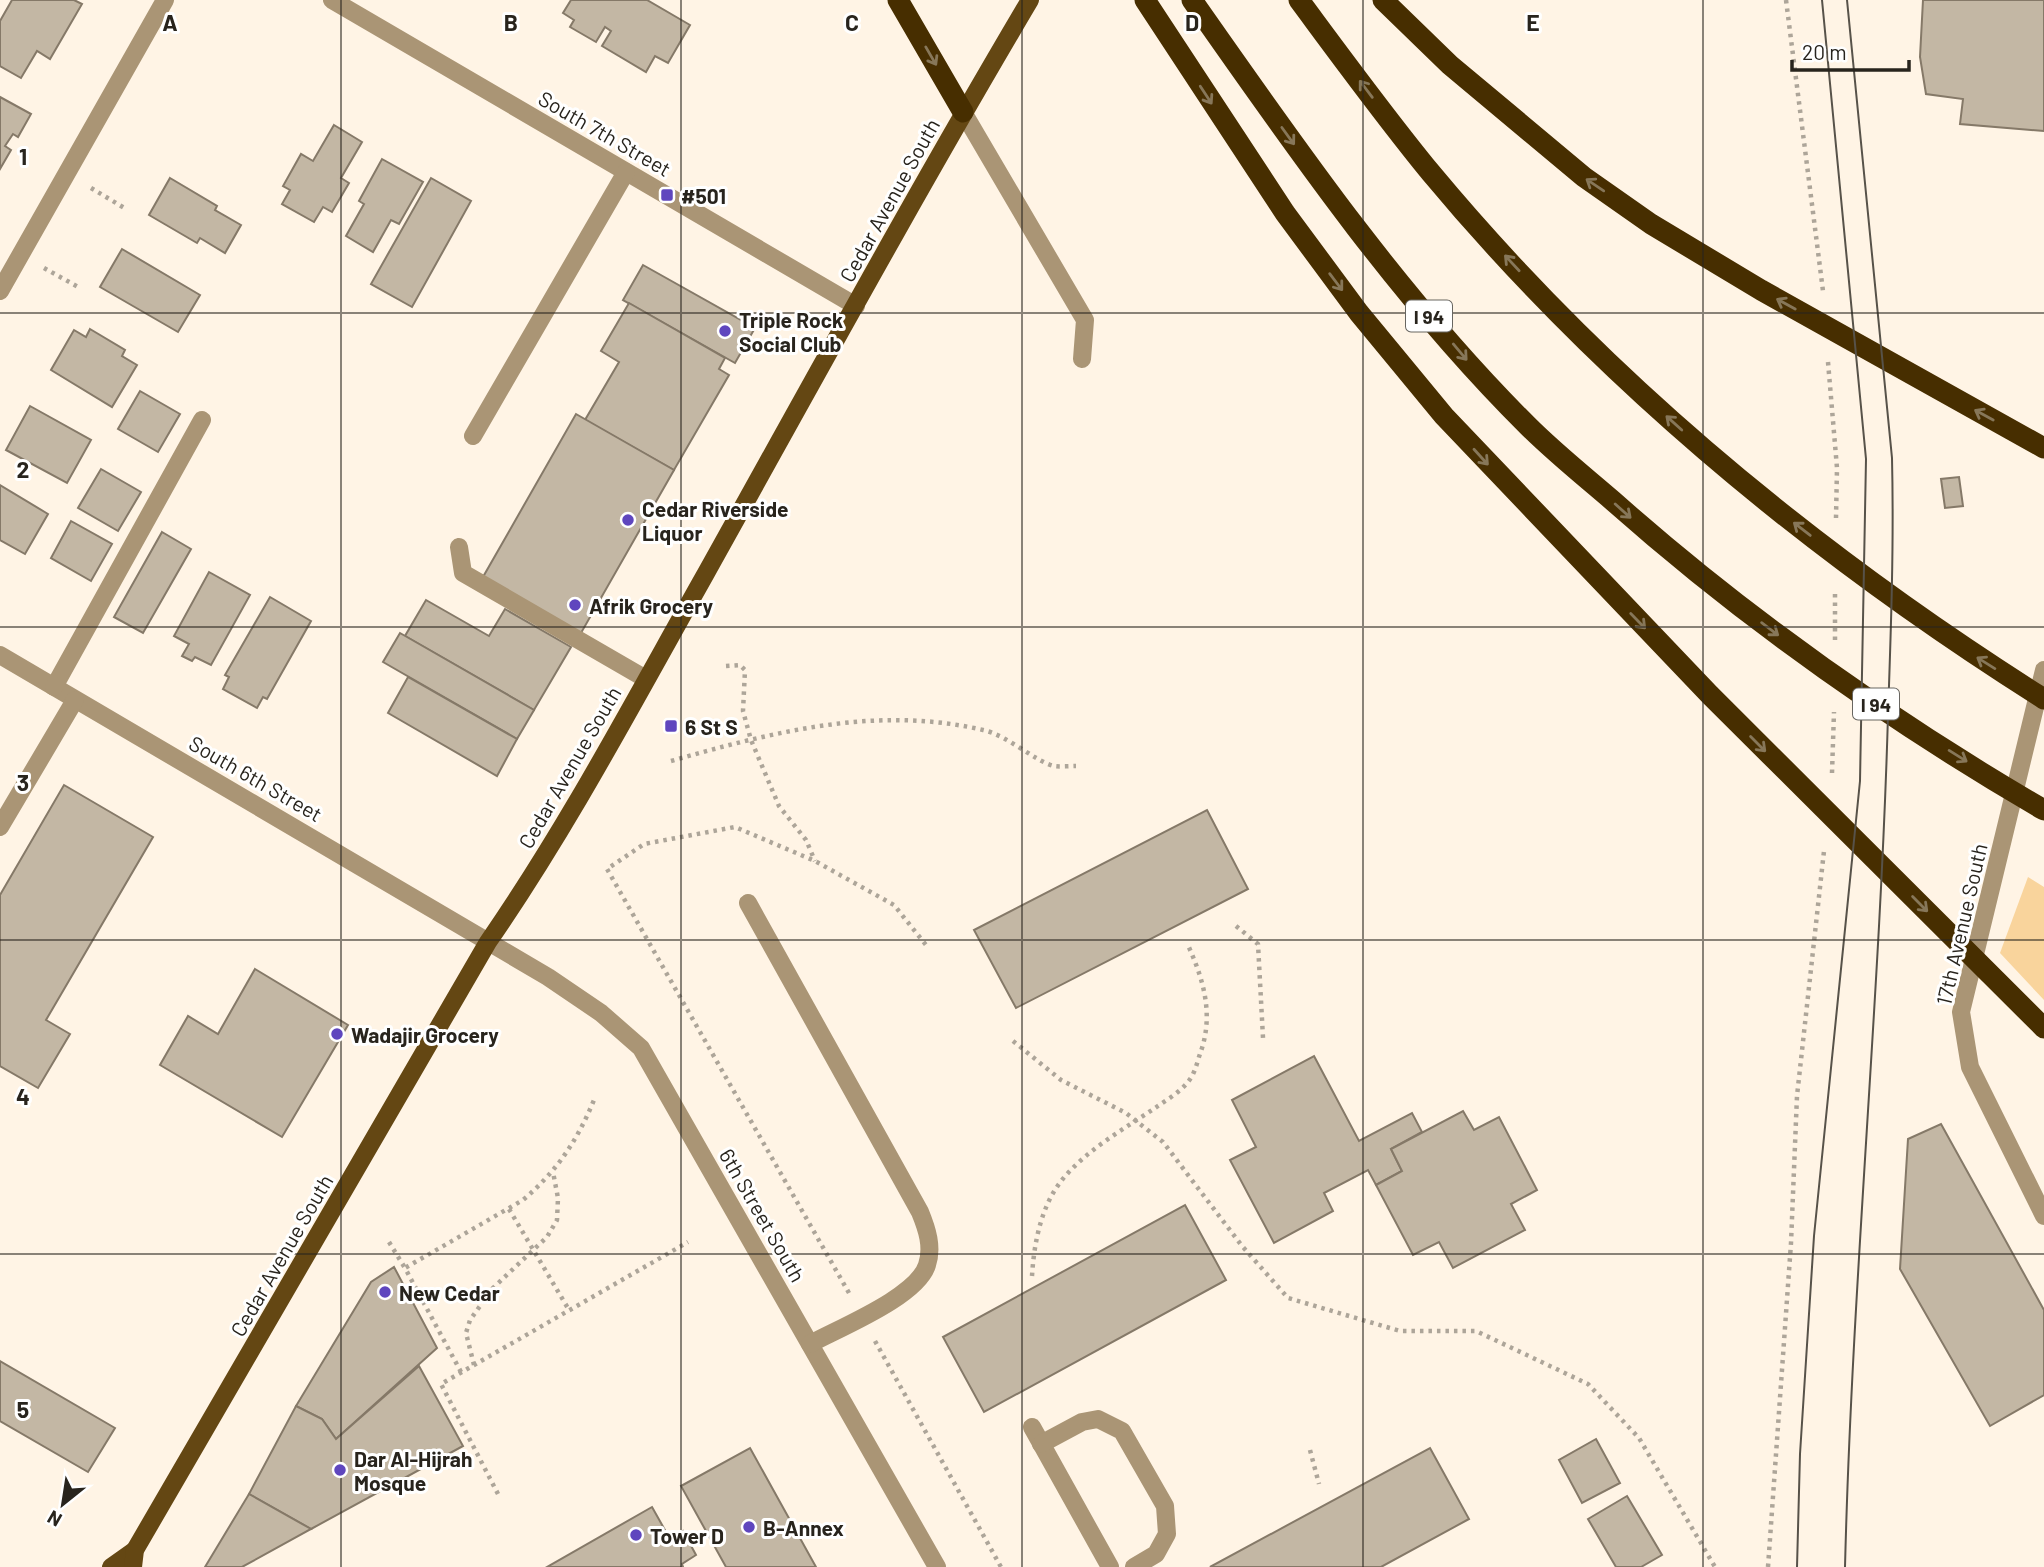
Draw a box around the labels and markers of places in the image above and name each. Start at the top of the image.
place label: #501 [681,183,726,208]
marker: #501 [659,187,675,203]
place label: Triple Rock Social Club [739,307,843,356]
marker: Triple Rock Social Club [717,323,733,339]
place label: Cedar Riverside Liquor [642,496,789,545]
marker: Cedar Riverside Liquor [620,512,636,528]
place label: Afrik Grocery [589,593,714,618]
marker: Afrik Grocery [567,597,583,613]
place label: 6 St S [685,714,738,739]
marker: 6 St S [663,718,679,734]
place label: Wadajir Grocery [351,1022,499,1047]
marker: Wadajir Grocery [329,1026,345,1042]
place label: New Cedar [399,1280,500,1305]
marker: New Cedar [377,1284,393,1300]
place label: Dar Al-Hijrah Mosque [354,1446,472,1495]
marker: Dar Al-Hijrah Mosque [332,1462,348,1478]
place label: B-Annex [763,1515,844,1540]
marker: B-Annex [741,1519,757,1535]
place label: Tower D [650,1523,724,1548]
marker: Tower D [628,1527,644,1543]

